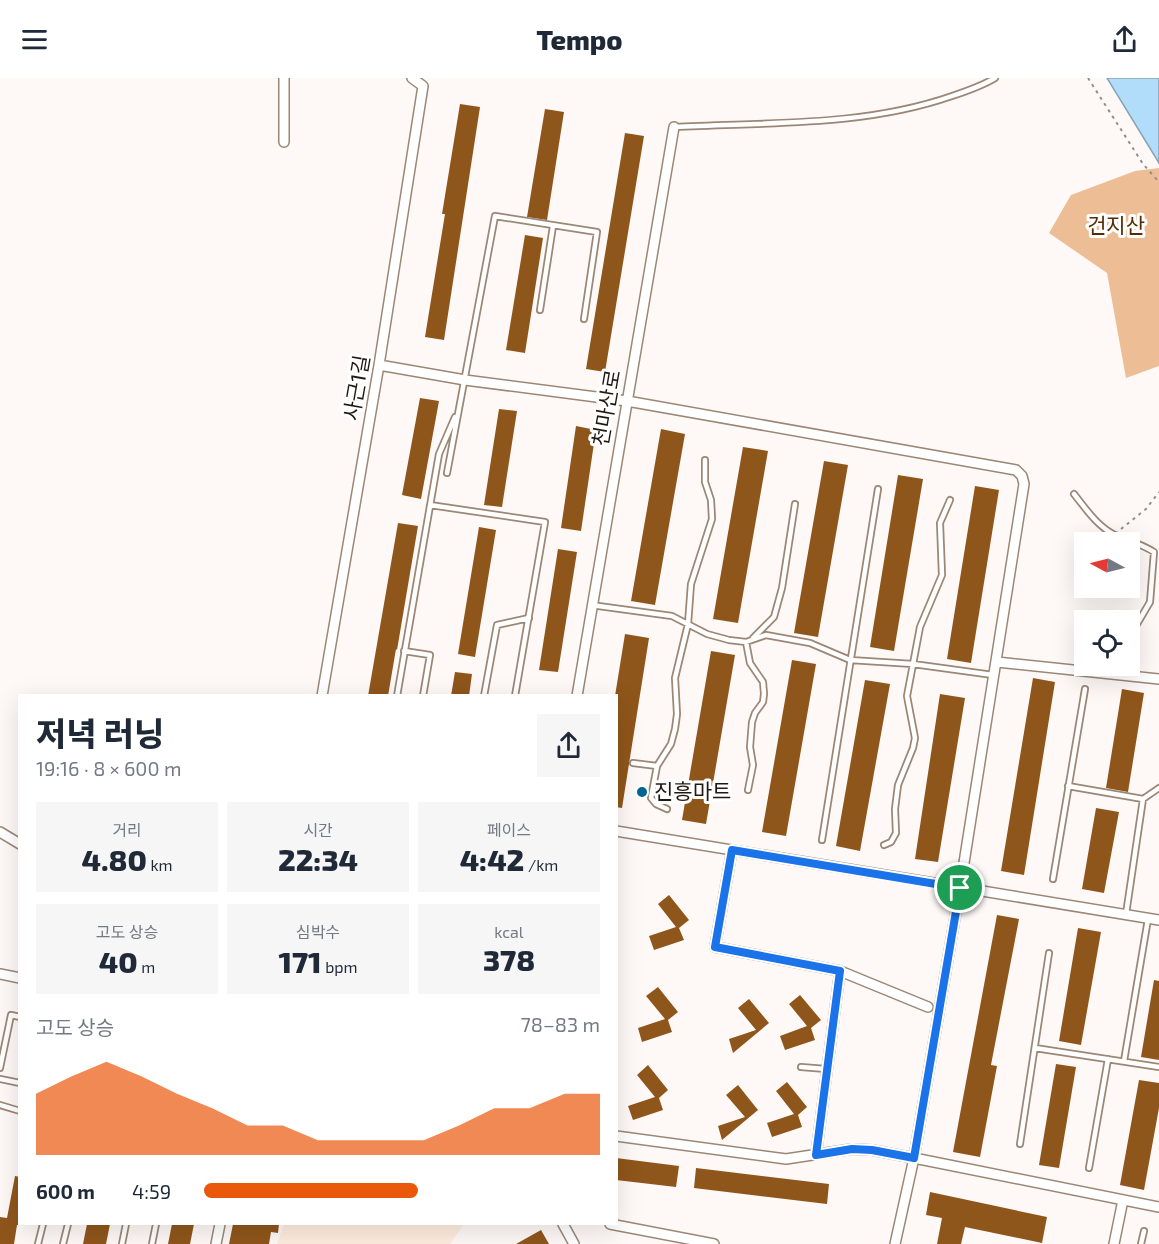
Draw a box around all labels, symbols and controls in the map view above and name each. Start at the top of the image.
icon: menu [18,23,51,56]
text: Tempo [536,23,623,55]
icon: share [1108,23,1141,56]
park label: 건지산 [1087,212,1145,237]
street label: 사근1길 [337,353,374,423]
street label: 천마산로 [587,368,625,448]
north arrow [1074,532,1140,598]
map controls [1074,532,1140,676]
button: locate [1074,610,1140,676]
text: 저녁 러닝 [36,713,164,753]
button: share [537,714,600,777]
text: 19:16 · 8 × 600 m [36,756,181,780]
place label: 진흥마트 [654,778,731,803]
marker: 진흥마트 [635,785,649,799]
text: 거리 [112,820,142,839]
text: 시간 [303,820,333,839]
text: 페이스 [487,820,531,839]
text: 4.80 [81,841,147,877]
text: 22:34 [278,841,358,877]
text: 4:42 [460,841,524,877]
text: km [147,855,173,874]
text: /km [524,855,558,874]
pin [934,862,985,913]
icon: arrive [943,871,976,904]
text: 고도 상승 [96,922,158,941]
text: 심박수 [296,922,340,941]
text: kcal [494,922,524,941]
text: 378 [483,941,535,977]
text: 40 [99,943,138,979]
text: 171 [278,943,322,979]
text: m [138,957,155,976]
text: bpm [322,957,358,976]
text: 78–83 m [521,1012,600,1036]
text: 고도 상승 [36,1015,114,1039]
text: 600 m [36,1179,95,1203]
text: 4:59 [132,1179,171,1203]

